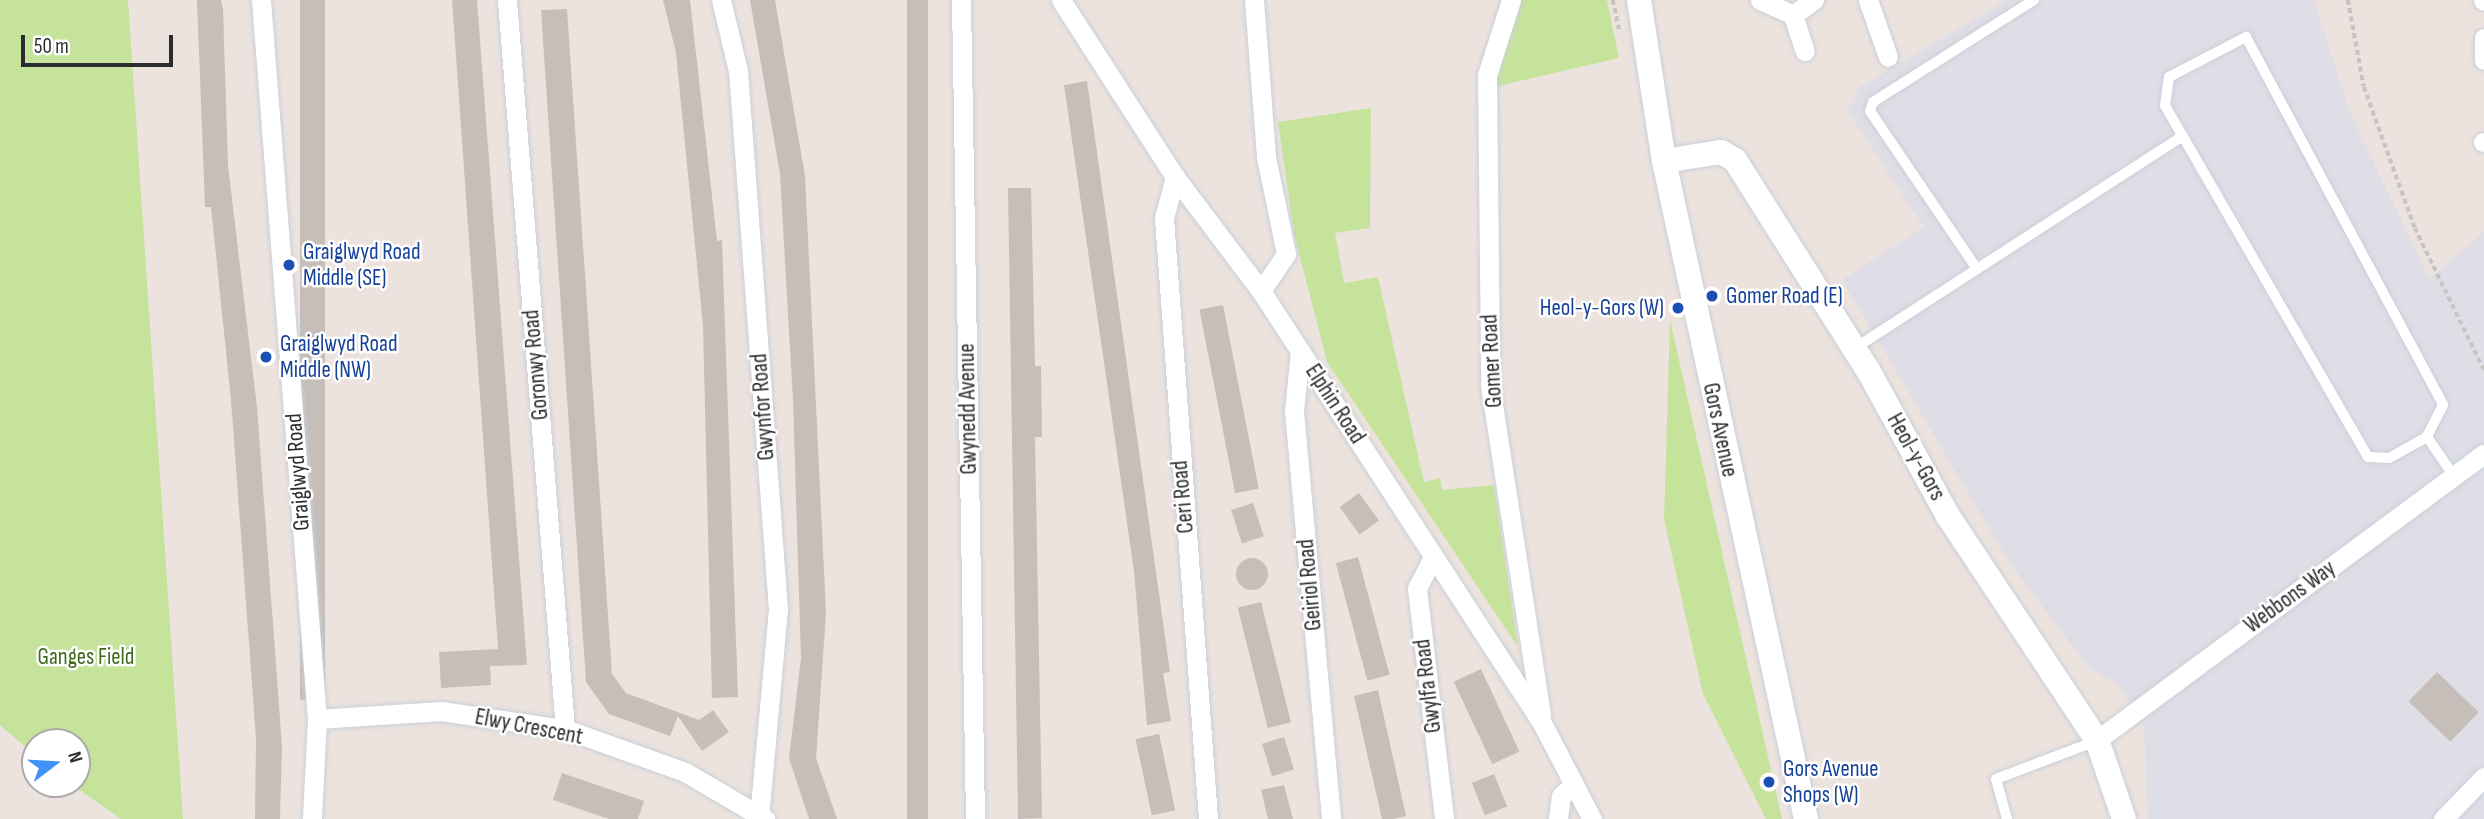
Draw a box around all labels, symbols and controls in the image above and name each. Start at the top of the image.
scale bar [24,21,177,65]
text: 50 m [34,34,69,59]
place label: Graiglwyd Road Middle (SE) [303,238,421,292]
marker: Graiglwyd Road Middle (SE) [281,257,297,273]
place label: Gomer Road (E) [1726,282,1843,310]
marker: Gomer Road (E) [1704,288,1720,304]
place label: Heol-y-Gors (W) [1540,294,1664,322]
marker: Heol-y-Gors (W) [1670,300,1686,316]
street label: Goronwy Road [517,309,555,421]
street label: Gomer Road [1476,314,1508,408]
place label: Graiglwyd Road Middle (NW) [280,330,398,384]
street label: Gwynedd Avenue [953,343,983,475]
marker: Graiglwyd Road Middle (NW) [258,349,274,365]
street label: Gwynfor Road [745,353,781,461]
street label: Elphin Road [1299,359,1371,449]
street label: Gors Avenue [1697,380,1743,480]
street label: Heol-y-Gors [1881,409,1951,505]
street label: Graiglwyd Road [280,412,316,532]
street label: Ceri Road [1166,459,1200,535]
street label: Geiriol Road [1292,538,1328,632]
street label: Webbons Way [2239,555,2341,639]
street label: Gwylfa Road [1409,637,1447,735]
park label: Ganges Field [38,643,134,671]
street label: Elwy Crescent [473,703,585,751]
north arrow [21,728,91,798]
text: N [62,749,87,766]
place label: Gors Avenue Shops (W) [1783,755,1878,809]
marker: Gors Avenue Shops (W) [1761,774,1777,790]

